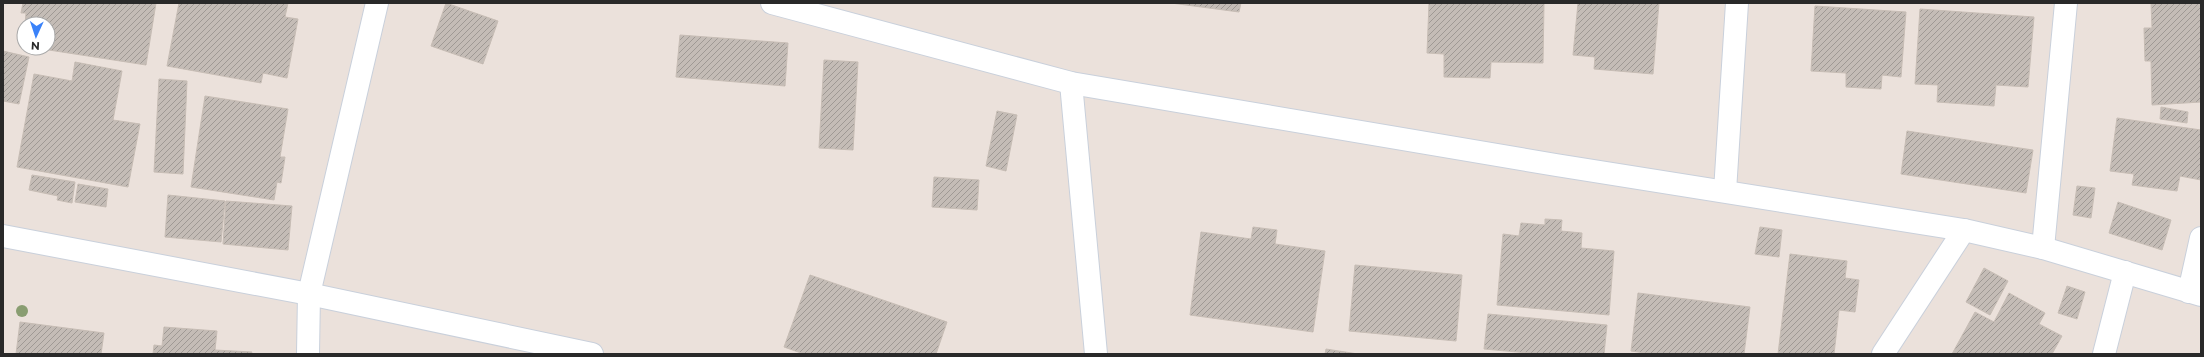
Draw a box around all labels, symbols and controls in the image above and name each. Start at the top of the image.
north arrow [16,16,56,56]
text: N [31,39,40,53]

